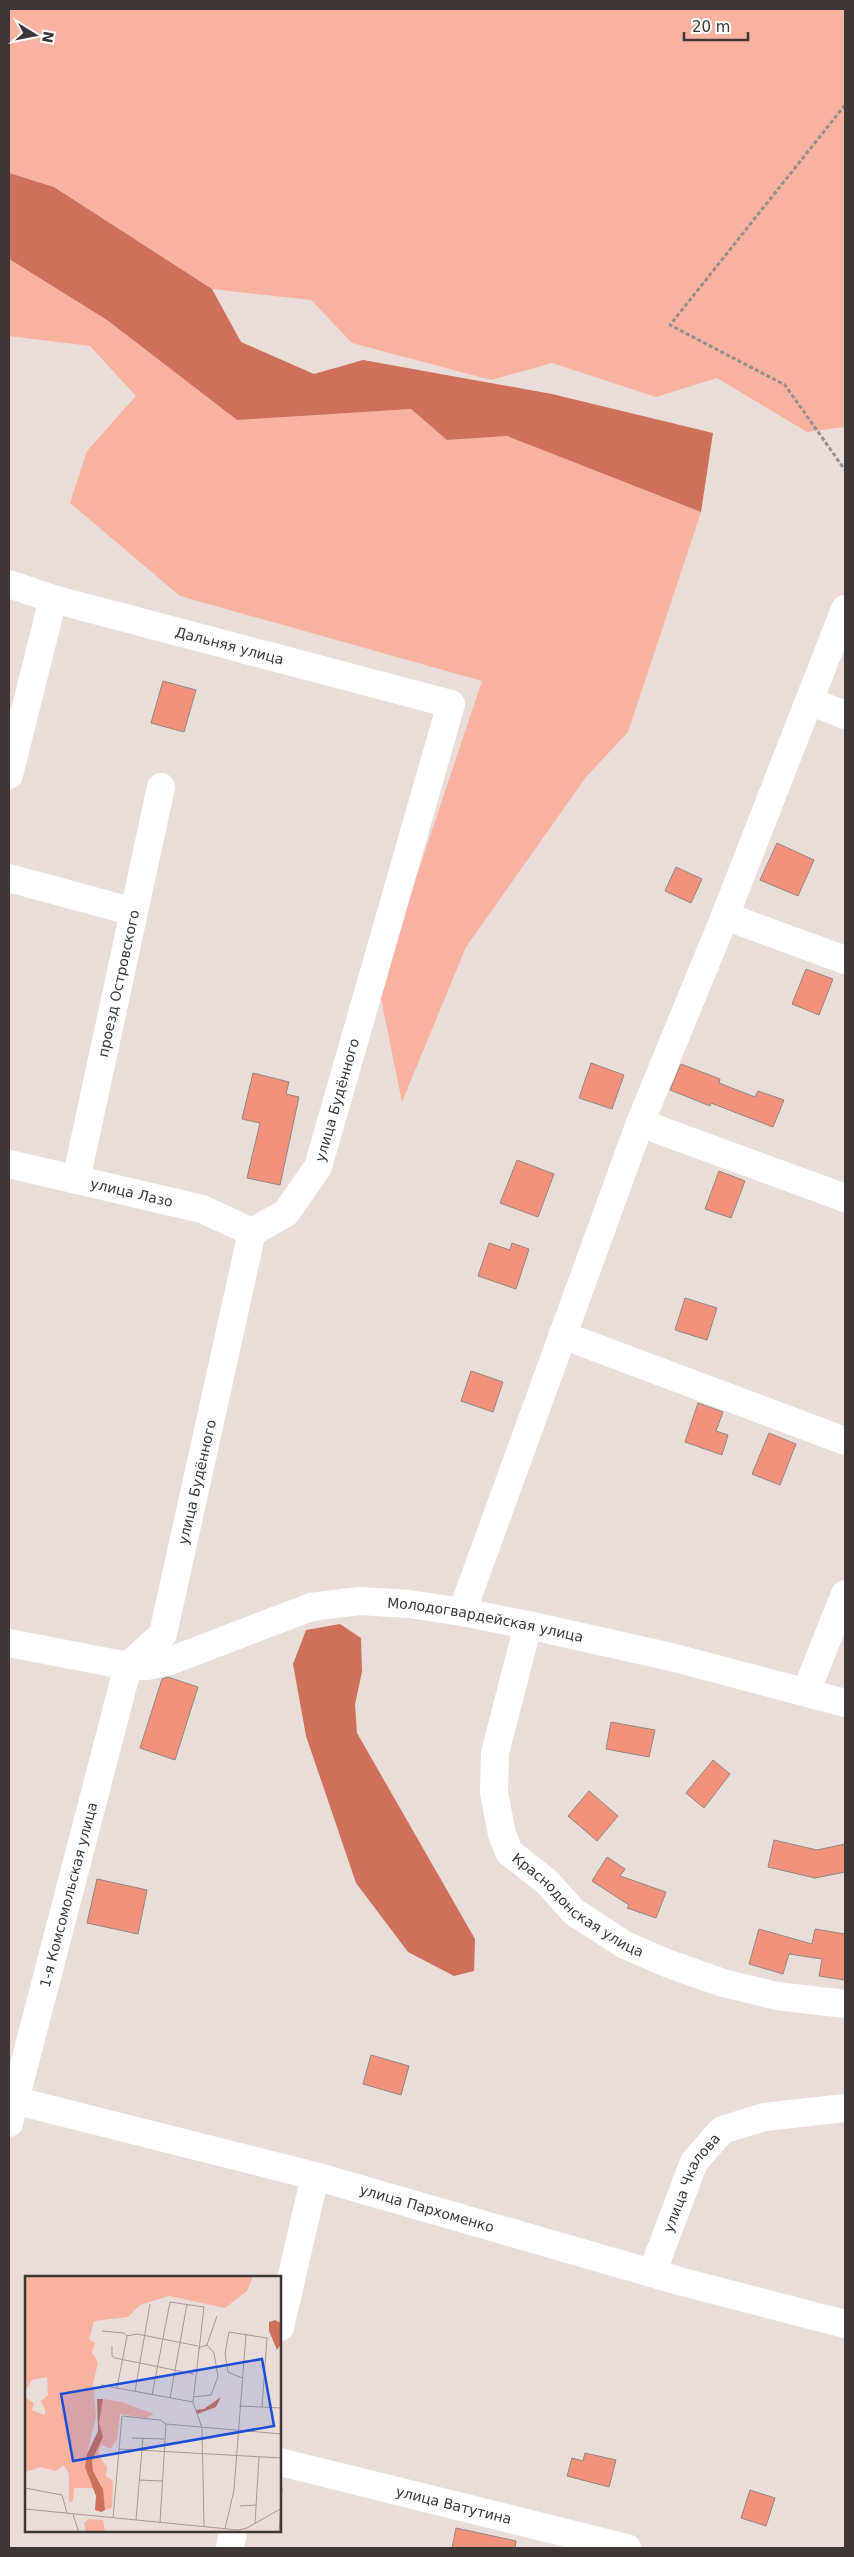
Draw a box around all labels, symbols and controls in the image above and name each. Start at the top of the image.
north arrow [10,10,60,60]
scale bar [684,10,748,42]
text: 20 m [692,18,730,36]
text: N [39,30,57,44]
street label: Дальняя улица [173,624,286,668]
street label: проезд Островского [95,908,142,1059]
street label: улица Будённого [312,1036,362,1164]
street label: улица Лазо [89,1175,174,1210]
street label: улица Будённого [175,1418,219,1546]
street label: Молодогвардейская улица [387,1595,585,1645]
street label: 1-я Комсомольская улица [37,1800,100,1989]
street label: Краснодонская улица [509,1850,646,1960]
street label: улица Чкалова [660,2130,723,2235]
street label: улица Пархоменко [358,2181,496,2235]
inset map [25,2276,281,2532]
street label: улица Ватутина [394,2483,513,2527]

